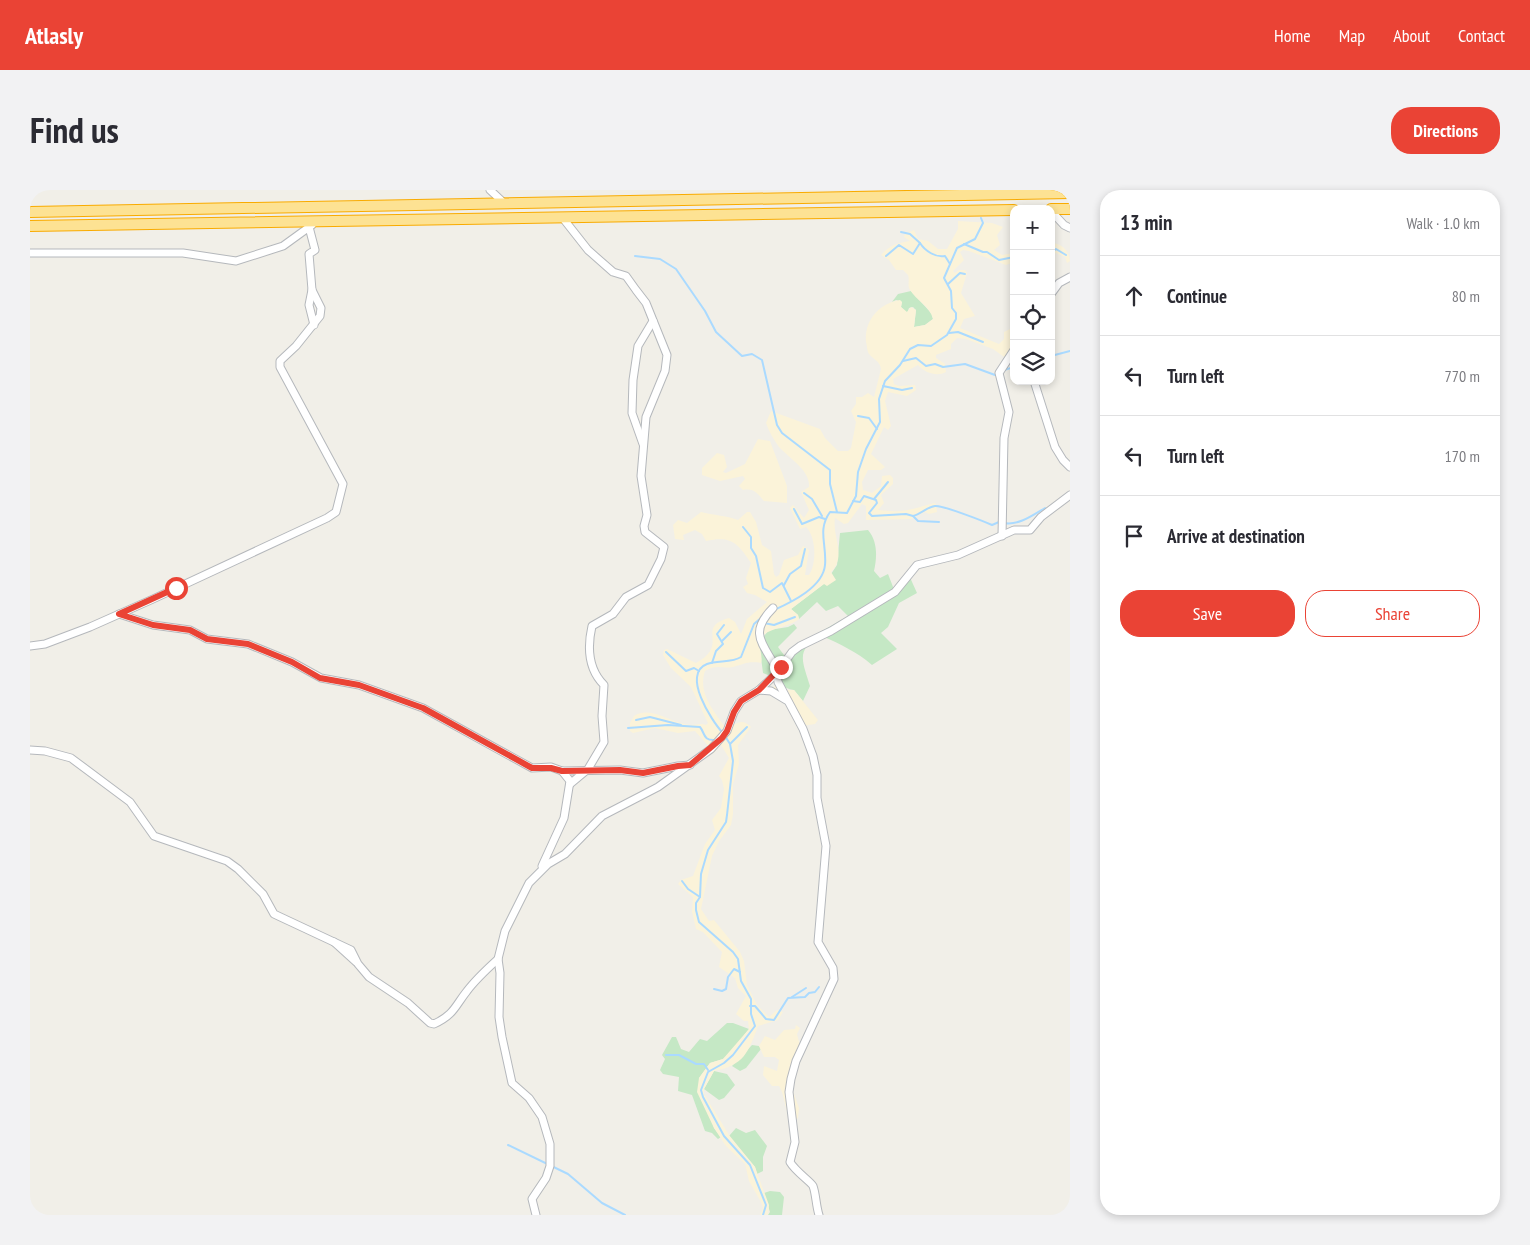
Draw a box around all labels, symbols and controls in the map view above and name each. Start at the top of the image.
text: Atlasly [25,20,83,51]
text: Home [1274,24,1311,47]
text: Map [1339,24,1365,47]
text: About [1393,24,1430,47]
text: Contact [1458,24,1505,47]
text: Find us [30,107,119,153]
button: Directions [1391,107,1500,154]
map controls [1010,205,1055,385]
button: + [1010,205,1055,250]
text: 13 min [1120,209,1172,236]
text: Walk · 1.0 km [1406,213,1480,233]
button: − [1010,250,1055,295]
icon: ahead [1120,282,1148,310]
text: Continue [1167,284,1227,308]
text: 80 m [1452,286,1480,306]
button: locate [1010,295,1055,340]
button: layers [1010,340,1055,385]
icon: left [1120,362,1148,390]
text: Turn left [1167,364,1224,388]
text: 770 m [1445,366,1480,386]
icon: left [1120,442,1148,470]
text: Turn left [1167,444,1224,468]
text: 170 m [1445,446,1480,466]
icon: arrive [1120,522,1148,550]
text: Arrive at destination [1167,524,1305,548]
route start [165,577,188,600]
button: Save [1120,590,1295,637]
button: Share [1305,590,1480,637]
route end [770,656,793,679]

